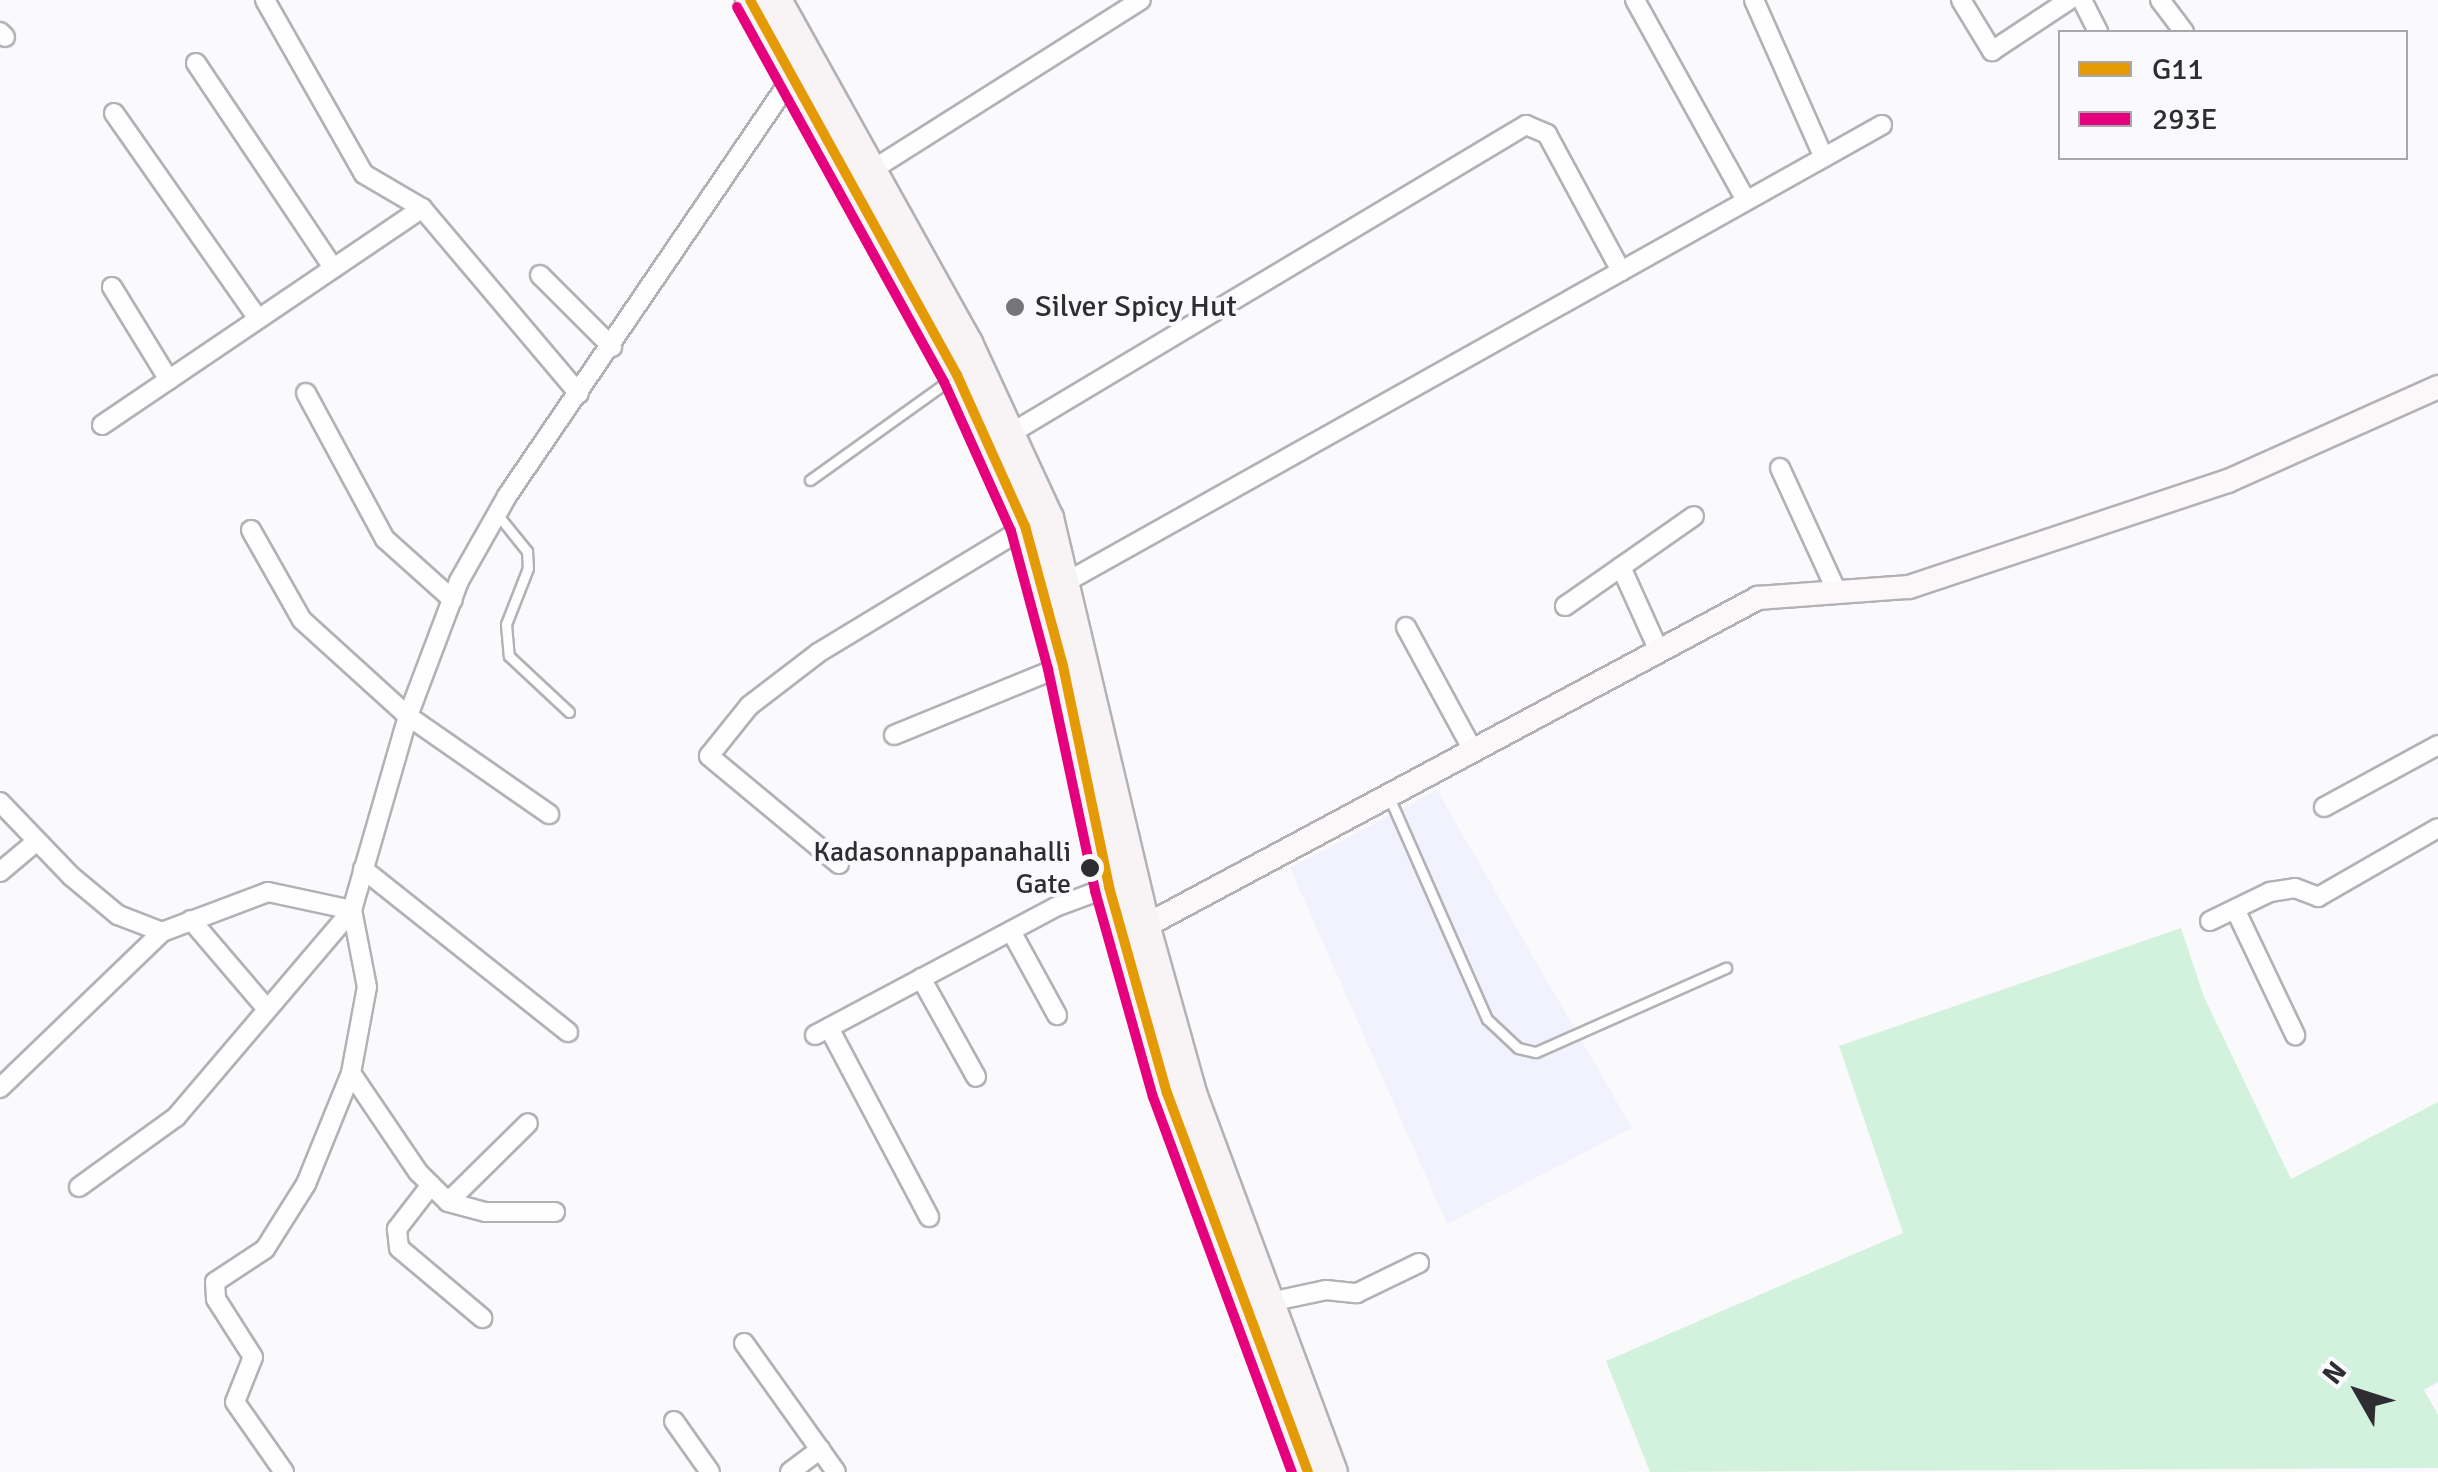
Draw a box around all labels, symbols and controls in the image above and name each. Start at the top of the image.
legend [2058,30,2408,160]
text: G11 [2152,51,2204,88]
text: 293E [2152,101,2218,138]
place label: Silver Spicy Hut [1035,289,1237,325]
marker: Silver Spicy Hut [1004,296,1026,318]
place label: Kadasonnappanahalli Gate [813,835,1071,901]
marker: Kadasonnappanahalli Gate [1080,858,1100,878]
north arrow [2308,1342,2408,1442]
text: N [2315,1355,2354,1391]

